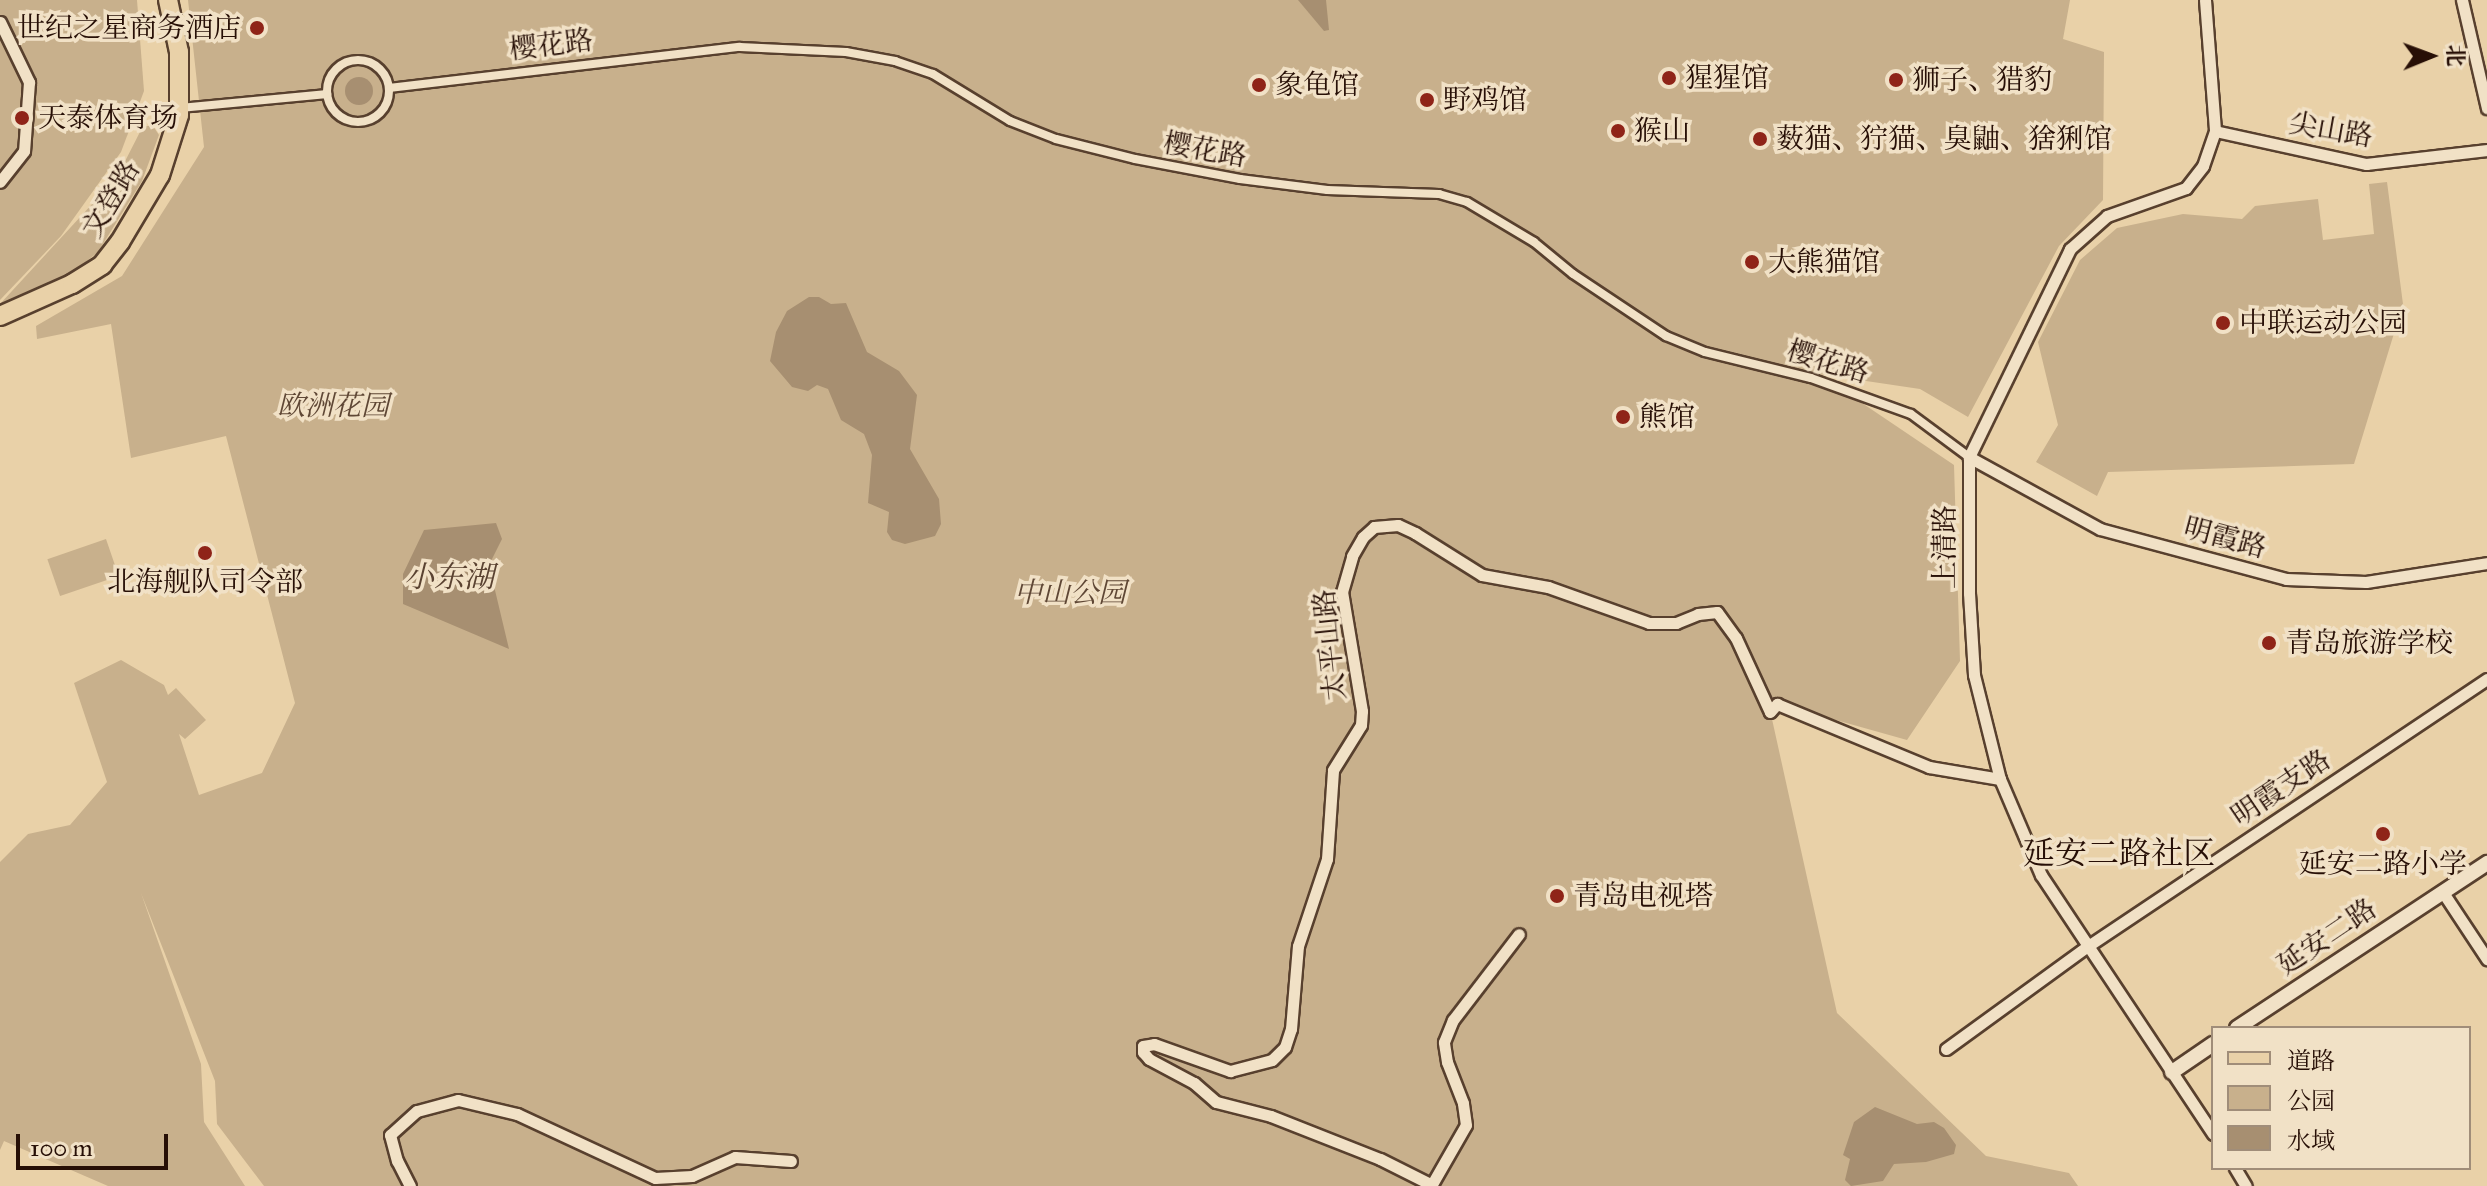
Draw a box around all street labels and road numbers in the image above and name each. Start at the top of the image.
street label: 樱花路 [507,23,595,67]
street label: 尖山路 [2287,106,2375,154]
street label: 樱花路 [1161,126,1249,174]
street label: 文登路 [75,154,147,244]
street label: 樱花路 [1783,334,1873,390]
street label: 上清路 [1928,505,1962,589]
street label: 明霞路 [2180,511,2270,565]
street label: 太平山路 [1307,588,1353,702]
street label: 明霞支路 [2225,743,2337,833]
street label: 延安二路 [2271,892,2383,982]

